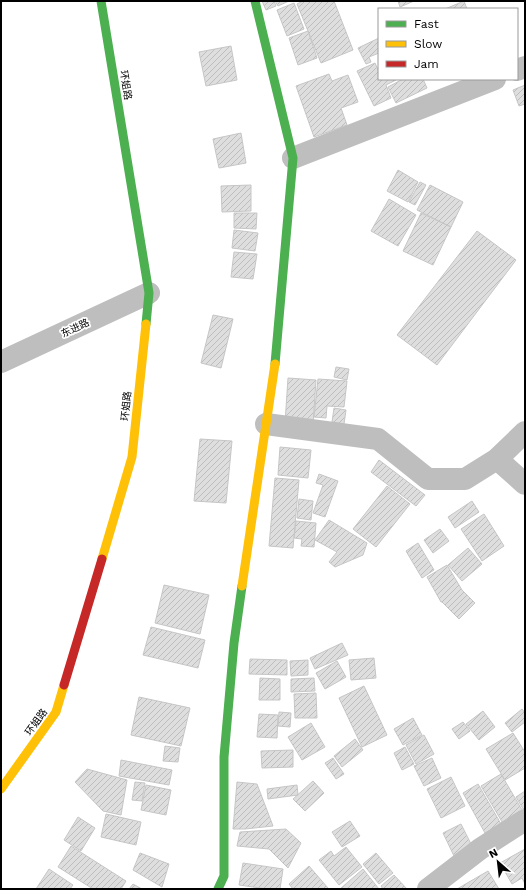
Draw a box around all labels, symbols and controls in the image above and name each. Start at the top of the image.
legend [378,8,518,80]
text: Fast [414,17,439,31]
text: Slow [414,37,442,51]
text: Jam [414,57,439,71]
street label: 环姐路 [118,69,134,101]
street label: 东进路 [59,317,91,339]
street label: 环姐路 [119,391,133,421]
street label: 环姐路 [23,707,49,737]
north arrow [478,842,518,882]
text: N [487,846,500,861]

